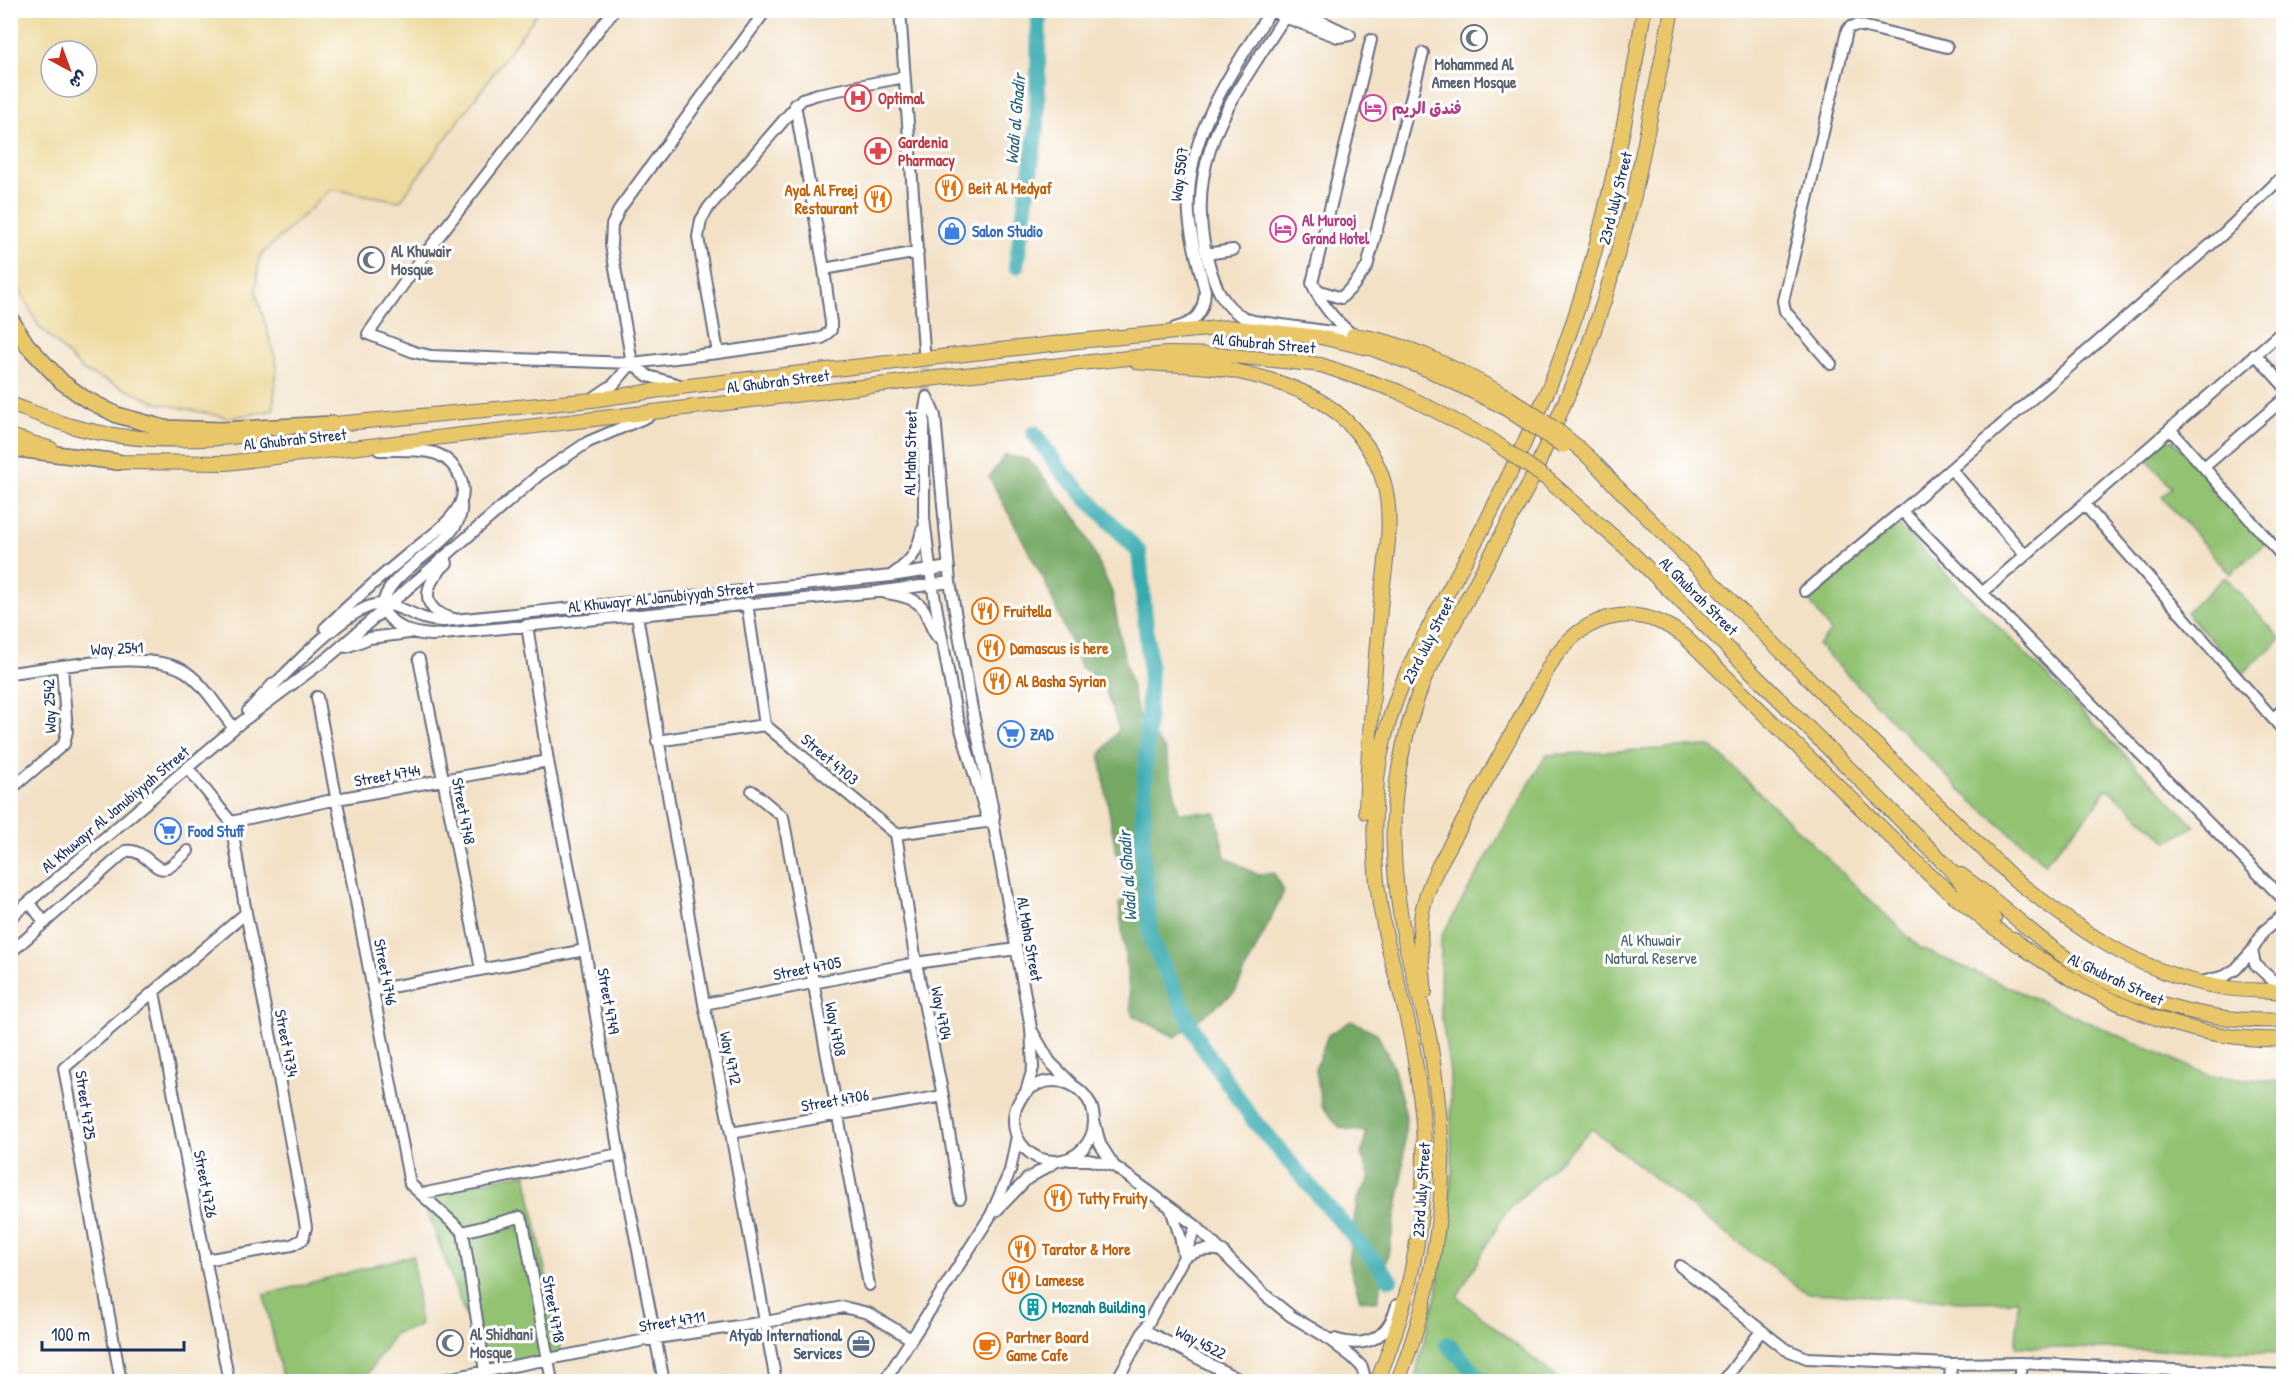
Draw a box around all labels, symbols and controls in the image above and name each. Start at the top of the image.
mosque icon: Mohammed Al Ameen Mosque [1459,23,1489,53]
north arrow [39,39,99,99]
place label: Mohammed Al Ameen Mosque [1432,53,1517,94]
text: ش [65,66,93,94]
water label: Wadi al Ghadir [999,71,1032,165]
hospital icon: Optimal [843,83,873,113]
place label: Optimal [878,87,925,110]
hotel icon: فندق الريم [1358,93,1388,123]
place label: فندق الريم [1392,97,1462,121]
place label: Gardenia Pharmacy [898,131,955,172]
pharmacy icon: Gardenia Pharmacy [863,136,893,166]
street label: Way 5507 [1165,145,1193,203]
street label: 23rd July Street [1593,149,1637,247]
restaurant icon: Beit Al Medyaf [934,173,964,203]
place label: Beit Al Medyaf [968,177,1052,200]
place label: Ayal Al Freej Restaurant [785,179,858,219]
restaurant icon: Ayal Al Freej Restaurant [863,184,893,214]
place label: Al Murooj Grand Hotel [1302,209,1370,249]
hotel icon: Al Murooj Grand Hotel [1268,214,1298,244]
shop icon: Salon Studio [937,216,967,246]
place label: Salon Studio [972,220,1043,242]
place label: Al Khuwair Mosque [391,240,452,281]
mosque icon: Al Khuwair Mosque [356,245,386,275]
street label: Al Ghubrah Street [1212,328,1317,358]
street label: Al Ghubrah Street [725,364,831,398]
street label: Al Maha Street [898,410,922,496]
street label: Al Ghubrah Street [243,423,348,455]
street label: Al Ghubrah Street [1655,552,1744,641]
street label: Al Khuwayr Al Janubiyyah Street [567,576,755,618]
street label: 23rd July Street [1397,592,1460,687]
restaurant icon: Fruitella [970,596,1000,626]
place label: Fruitella [1003,600,1052,622]
restaurant icon: Damascus is here [976,633,1006,663]
street label: Way 2541 [90,636,144,660]
place label: Damascus is here [1010,637,1109,659]
restaurant icon: Al Basha Syrian [982,666,1012,696]
place label: Al Basha Syrian [1016,670,1106,693]
street label: Way 2542 [37,678,61,734]
supermarket icon: ZAD [996,719,1026,749]
place label: ZAD [1030,723,1054,745]
street label: Street 4703 [796,728,864,790]
street label: Al Khuwayr Al Janubiyyah Street [36,740,194,877]
street label: Street 4744 [352,758,422,792]
street label: Street 4748 [447,776,481,846]
supermarket icon: Food Stuff [153,816,183,846]
place label: Food Stuff [187,820,245,842]
water label: Wadi al Ghadir [1111,828,1143,922]
street label: Al Maha Street [1012,895,1048,983]
park label: Al Khuwair Natural Reserve [1605,929,1698,969]
street label: Street 4746 [369,937,403,1007]
street label: Al Ghubrah Street [2065,947,2168,1011]
street label: Street 4705 [771,951,843,985]
street label: Street 4749 [592,966,626,1036]
street label: Way 4704 [926,985,958,1041]
street label: Way 4708 [820,1000,852,1058]
street label: Street 4734 [270,1008,304,1078]
street label: Way 4712 [715,1029,747,1087]
street label: Street 4725 [70,1069,102,1141]
street label: Street 4706 [799,1083,871,1117]
street label: 23rd July Street [1407,1141,1435,1238]
street label: Street 4726 [189,1148,223,1220]
restaurant icon: Tutty Fruity [1043,1183,1073,1213]
place label: Tutty Fruity [1077,1187,1148,1210]
restaurant icon: Tarator & More [1007,1234,1037,1264]
place label: Tarator & More [1041,1238,1131,1260]
restaurant icon: Lameese [1001,1265,1031,1295]
place label: Lameese [1036,1269,1085,1291]
street label: Street 4718 [537,1274,571,1344]
building icon: Moznah Building [1018,1292,1048,1322]
place label: Moznah Building [1052,1296,1145,1319]
street label: Street 4711 [637,1305,707,1337]
scale bar [42,1314,184,1352]
street label: Way 4522 [1172,1320,1231,1364]
text: 100 m [51,1322,90,1347]
place label: Al Shidhani Mosque [470,1323,533,1364]
place label: Atyab International Services [730,1324,843,1364]
place label: Partner Board Game Cafe [1006,1326,1089,1366]
mosque icon: Al Shidhani Mosque [435,1328,465,1358]
office icon: Atyab International Services [846,1329,876,1359]
cafe icon: Partner Board Game Cafe [972,1331,1002,1361]

